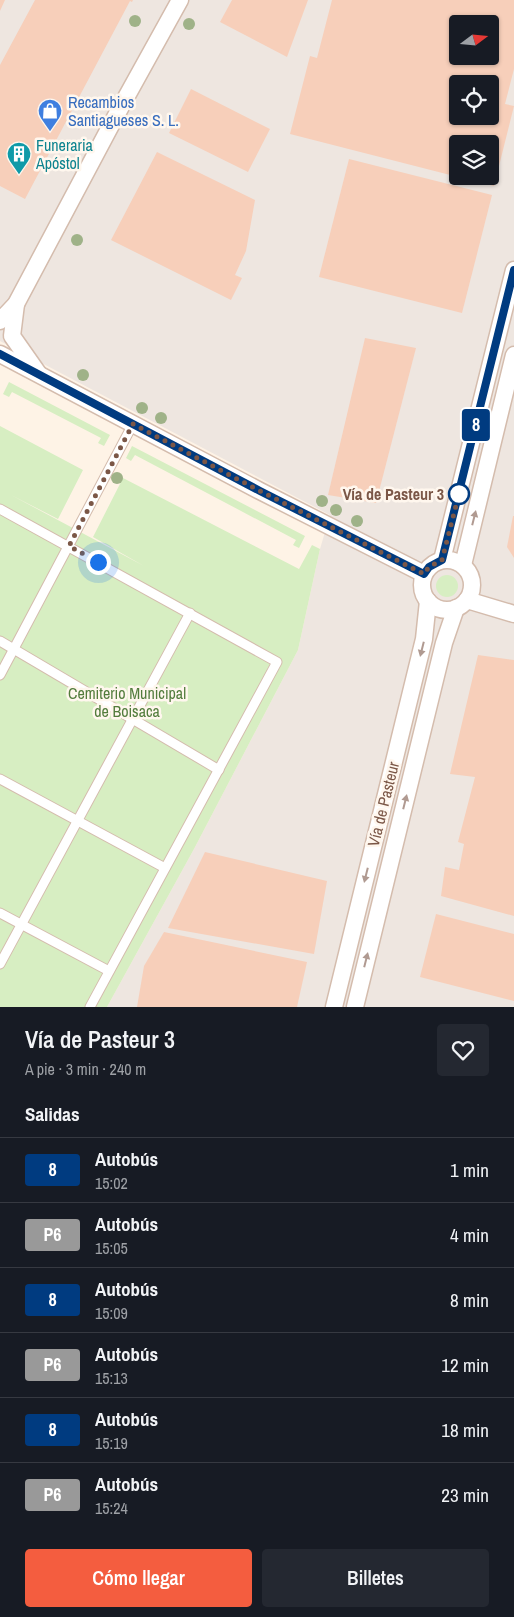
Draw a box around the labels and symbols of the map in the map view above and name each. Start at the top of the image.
north arrow [449,15,499,65]
place label: Recambios Santiagueses S. L. [68,91,179,131]
shop icon: Recambios Santiagueses S. L. [37,98,63,132]
place label: Funeraria Apóstol [35,134,94,174]
building icon: Funeraria Apóstol [6,141,32,175]
line badge: 8 [460,409,492,441]
place label: Vía de Pasteur 3 [343,483,444,505]
marker: Vía de Pasteur 3 [448,483,470,505]
one-way arrow [470,510,478,525]
your location [86,550,111,575]
one-way arrow [417,642,425,657]
park label: Cemiterio Municipal de Boisaca [68,682,186,722]
street label: Vía de Pasteur [362,759,404,849]
one-way arrow [401,794,409,809]
one-way arrow [362,868,370,883]
one-way arrow [362,952,370,967]

